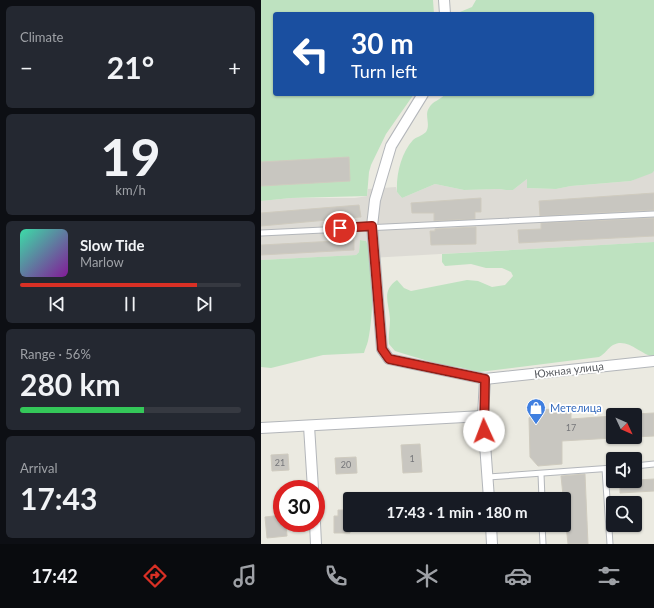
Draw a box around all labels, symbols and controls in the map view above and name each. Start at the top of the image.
text: 30 m [351,26,414,60]
icon: left [285,28,337,80]
text: Climate [20,29,63,45]
text: 21° [107,49,154,85]
text: − [20,54,33,81]
text: + [228,54,241,81]
text: Turn left [351,60,417,82]
text: 19 [100,125,161,187]
text: km/h [115,182,146,198]
pin [323,211,357,245]
icon: arrive [329,217,351,239]
text: Slow Tide [80,236,145,254]
text: Marlow [80,254,124,270]
icon: previous [46,293,68,315]
icon: pause [119,293,141,315]
icon: next [193,293,215,315]
text: Range · 56% [20,346,91,362]
street label: Южная улица [533,359,604,380]
text: 280 km [20,366,121,402]
shop icon: Метелица [525,397,547,425]
place label: Метелица [550,401,602,414]
north arrow [606,408,642,444]
map controls [606,408,642,532]
position arrow [463,410,505,452]
house number: 17 [566,422,576,433]
button: sound [606,452,642,488]
house number: 1 [409,453,415,464]
house number: 21 [275,457,285,468]
house number: 20 [341,459,351,470]
text: Arrival [20,460,57,476]
text: 17:43 [20,480,97,516]
speed limit sign: 30 [273,480,325,532]
button: search [606,496,642,532]
text: 17:43 · 1 min · 180 m [387,503,527,521]
icon: directions [141,562,169,590]
icon: music [231,562,259,590]
icon: phone [322,562,350,590]
icon: climate [413,562,441,590]
icon: car [504,562,532,590]
icon: filters [595,562,623,590]
text: 17:42 [31,565,78,587]

